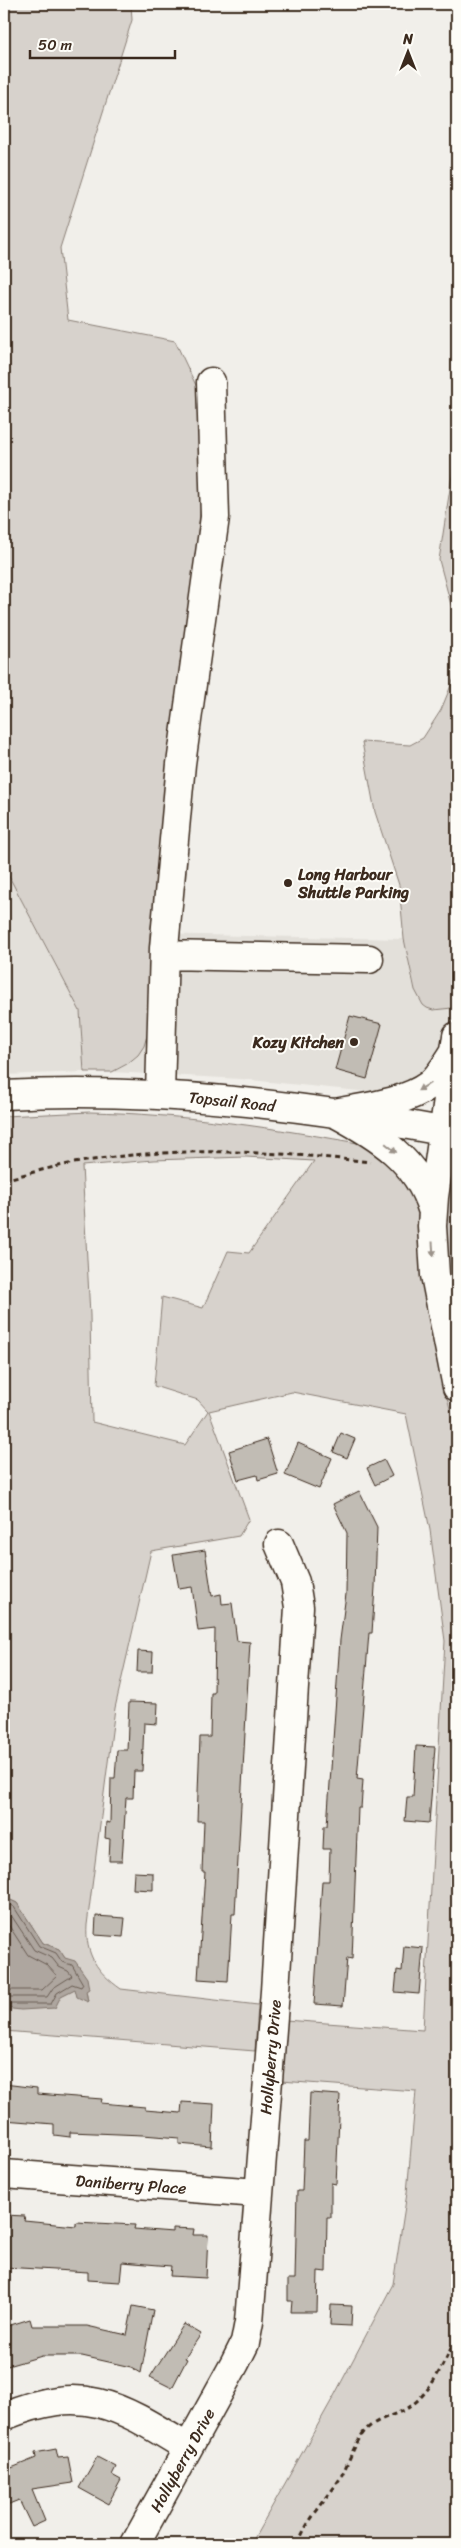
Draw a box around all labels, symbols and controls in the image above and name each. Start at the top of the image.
text: N [402,27,413,52]
scale bar [30,28,175,60]
north arrow [384,28,434,78]
text: 50 m [38,32,73,58]
place label: Long Harbour Shuttle Parking [297,860,409,907]
marker: Long Harbour Shuttle Parking [282,877,294,889]
place label: Kozy Kitchen [252,1028,344,1057]
marker: Kozy Kitchen [348,1036,360,1048]
street label: Topsail Road [187,1083,278,1121]
one-way arrow [417,1083,430,1092]
one-way arrow [384,1143,397,1154]
one-way arrow [430,1241,438,1257]
street label: Hollyberry Drive [251,1998,290,2116]
street label: Daniberry Place [75,2166,187,2203]
street label: Hollyberry Drive [142,2403,223,2518]

